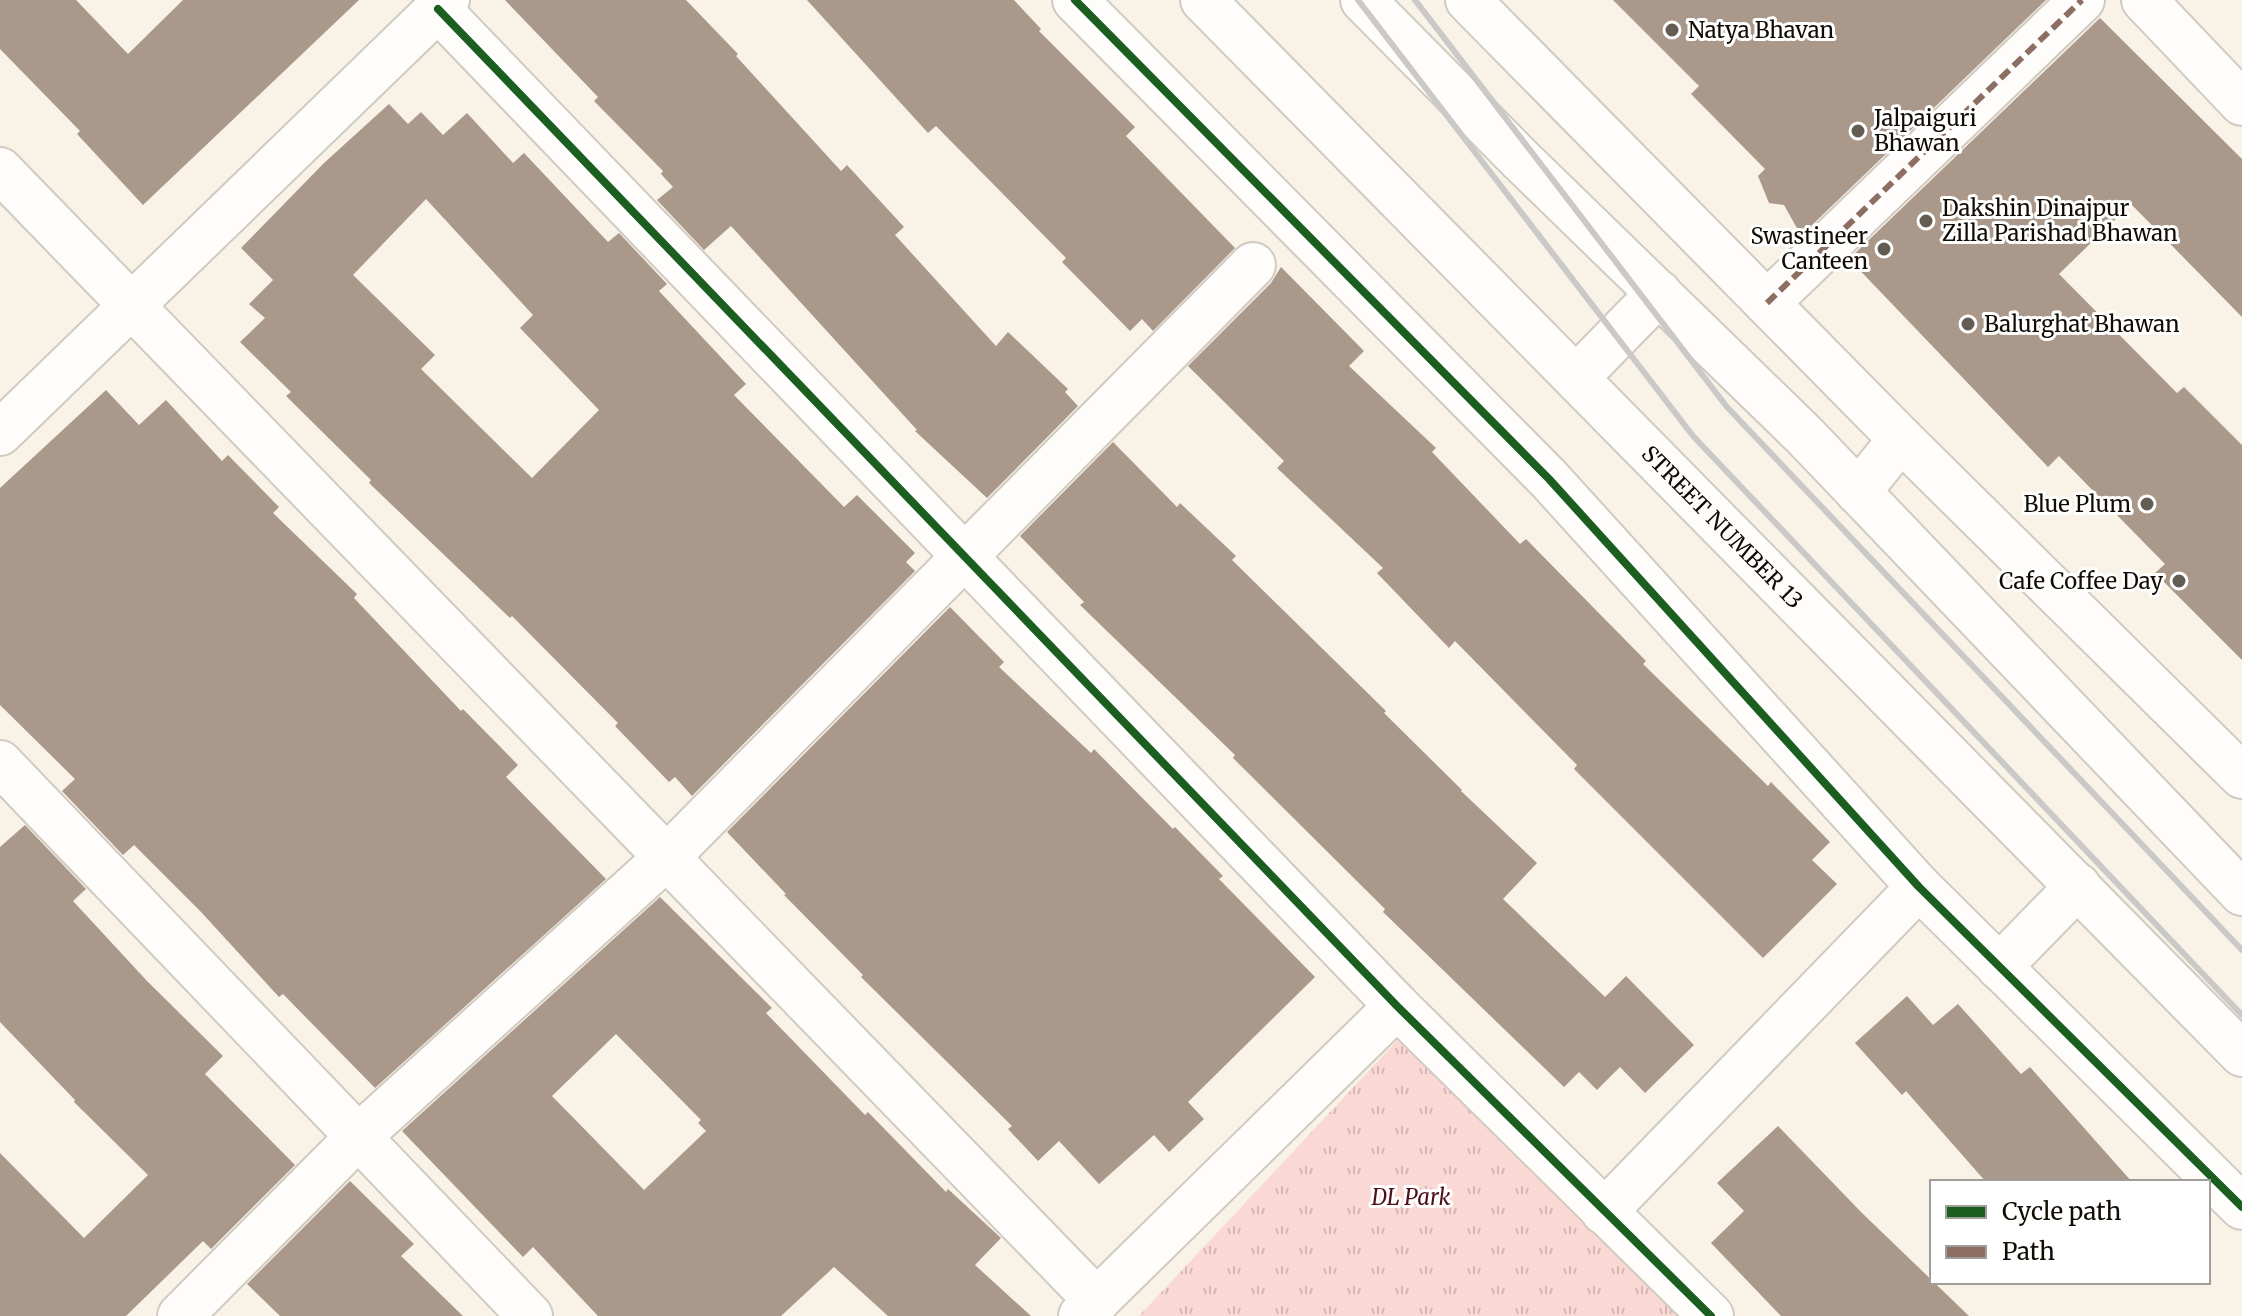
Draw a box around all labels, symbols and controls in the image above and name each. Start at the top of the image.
place label: Natya Bhavan [1688,16,1834,44]
marker: Natya Bhavan [1663,21,1681,39]
place label: Jalpaiguri Bhawan [1873,104,1977,157]
marker: Jalpaiguri Bhawan [1849,122,1867,140]
place label: Dakshin Dinajpur Zilla Parishad Bhawan [1942,194,2178,247]
marker: Dakshin Dinajpur Zilla Parishad Bhawan [1917,212,1935,230]
place label: Swastineer Canteen [1750,222,1868,275]
marker: Swastineer Canteen [1875,240,1893,258]
place label: Balurghat Bhawan [1984,310,2180,338]
marker: Balurghat Bhawan [1959,315,1977,333]
street label: STREET NUMBER 13 [1636,439,1809,615]
place label: Blue Plum [2023,490,2131,518]
marker: Blue Plum [2138,495,2156,513]
place label: Cafe Coffee Day [1999,567,2163,595]
marker: Cafe Coffee Day [2170,572,2188,590]
legend [1930,1180,2210,1284]
park label: DL Park [1370,1183,1451,1211]
text: Cycle path [2002,1196,2121,1227]
text: Path [2002,1236,2055,1267]

